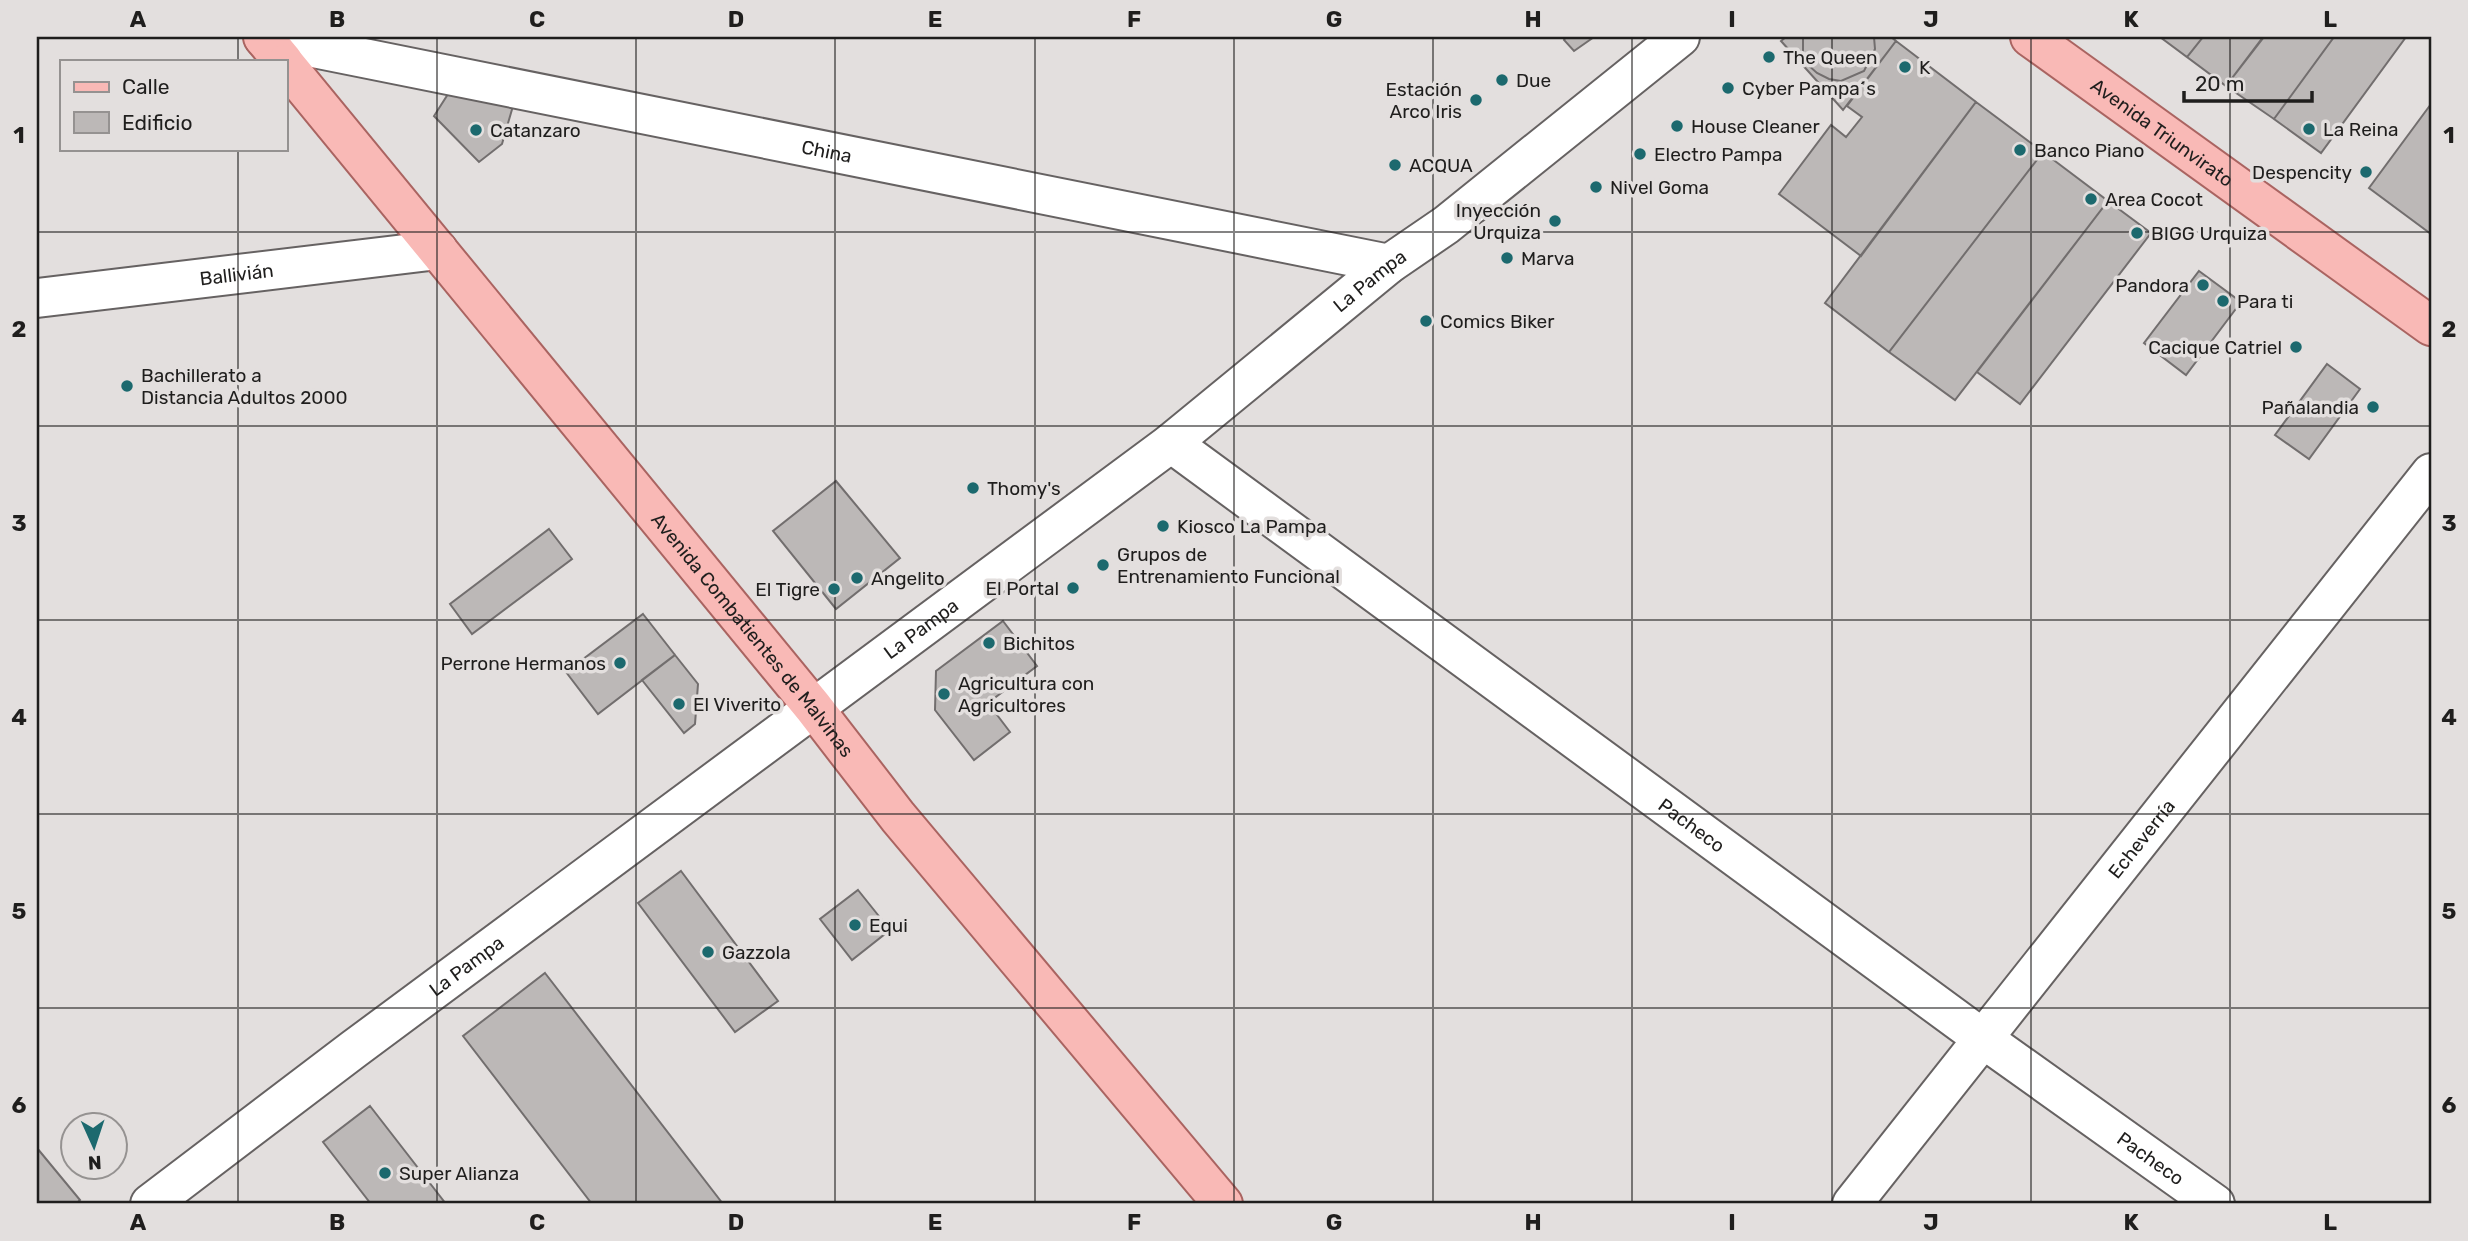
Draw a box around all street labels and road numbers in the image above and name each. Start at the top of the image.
street label: Avenida Triunvirato [2086,74,2238,192]
street label: China [799,135,854,168]
street label: La Pampa [1329,245,1411,317]
street label: Ballivián [198,259,275,290]
street label: Avenida Combatientes de Malvinas [646,508,858,762]
street label: La Pampa [879,594,963,664]
street label: Pacheco [1654,794,1729,857]
street label: Echeverría [2103,795,2180,883]
street label: La Pampa [425,931,508,1001]
street label: Pacheco [2113,1127,2188,1190]

